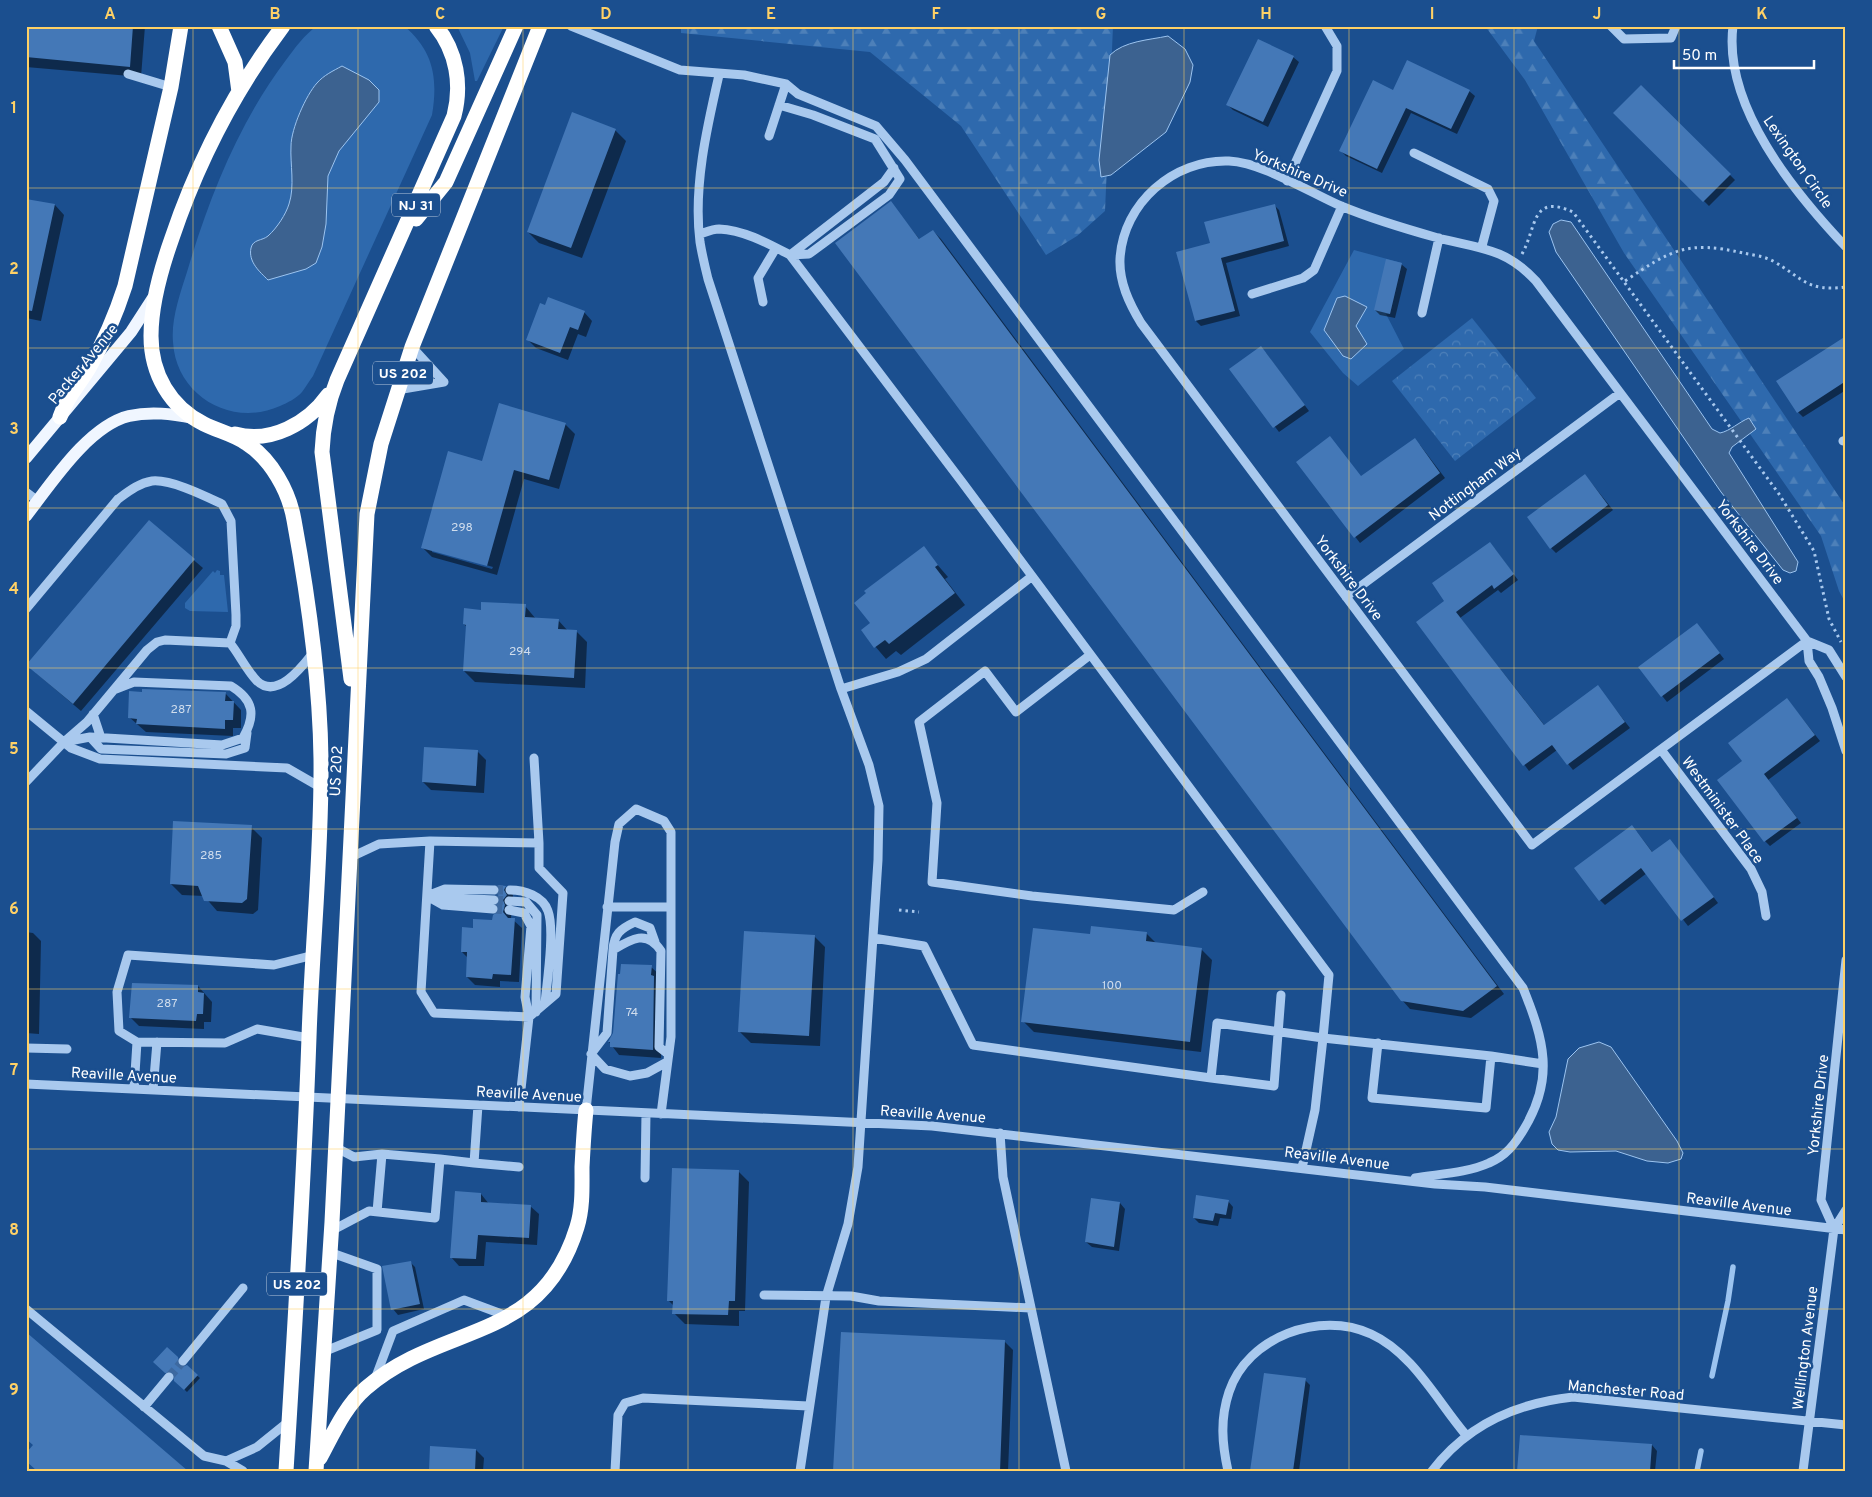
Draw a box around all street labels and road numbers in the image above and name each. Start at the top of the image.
street label: Lexington Circle [1758,113,1836,213]
street label: Yorkshire Drive [1249,146,1350,203]
road number: NJ 31 [392,194,440,216]
street label: Packer Avenue [45,321,123,409]
road number: US 202 [373,362,433,384]
street label: Nottingham Way [1426,444,1526,526]
street label: Yorkshire Drive [1711,497,1787,589]
street label: Yorkshire Drive [1310,533,1386,625]
street label: US 202 [327,745,348,797]
street label: Westminister Place [1676,753,1767,868]
street label: Yorkshire Drive [1805,1054,1834,1157]
street label: Reaville Avenue [71,1064,177,1089]
street label: Reaville Avenue [476,1083,582,1108]
street label: Reaville Avenue [879,1102,986,1129]
street label: Reaville Avenue [1283,1144,1391,1175]
street label: Reaville Avenue [1685,1190,1793,1221]
road number: US 202 [267,1272,327,1296]
street label: Wellington Avenue [1789,1285,1824,1411]
street label: Manchester Road [1567,1377,1685,1406]

